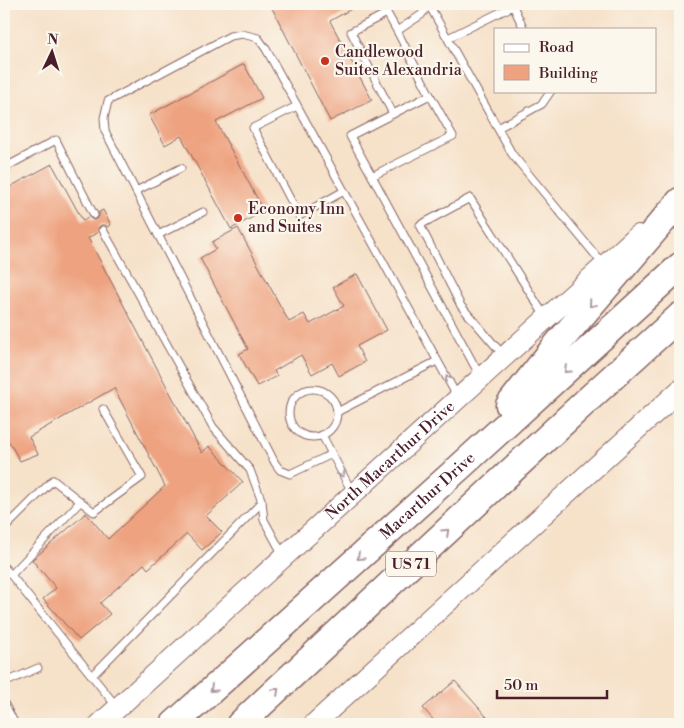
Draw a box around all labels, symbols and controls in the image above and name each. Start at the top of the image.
north arrow [28,28,78,78]
legend [494,28,656,92]
text: N [47,31,59,49]
text: Road [539,38,574,57]
place label: Candlewood Suites Alexandria [335,42,463,80]
marker: Candlewood Suites Alexandria [319,55,331,67]
text: Building [538,64,598,83]
place label: Economy Inn and Suites [248,199,345,237]
marker: Economy Inn and Suites [232,212,244,224]
one-way arrow [589,298,597,307]
one-way arrow [563,364,572,373]
one-way arrow [444,376,454,385]
street label: North Macarthur Drive [321,397,459,523]
street label: Macarthur Drive [377,448,479,544]
one-way arrow [336,469,346,478]
one-way arrow [440,529,449,538]
one-way arrow [356,551,365,560]
road number: US 71 [386,552,436,576]
scale bar [497,668,606,700]
text: 50 m [504,676,538,695]
one-way arrow [210,683,219,692]
one-way arrow [270,688,279,697]

